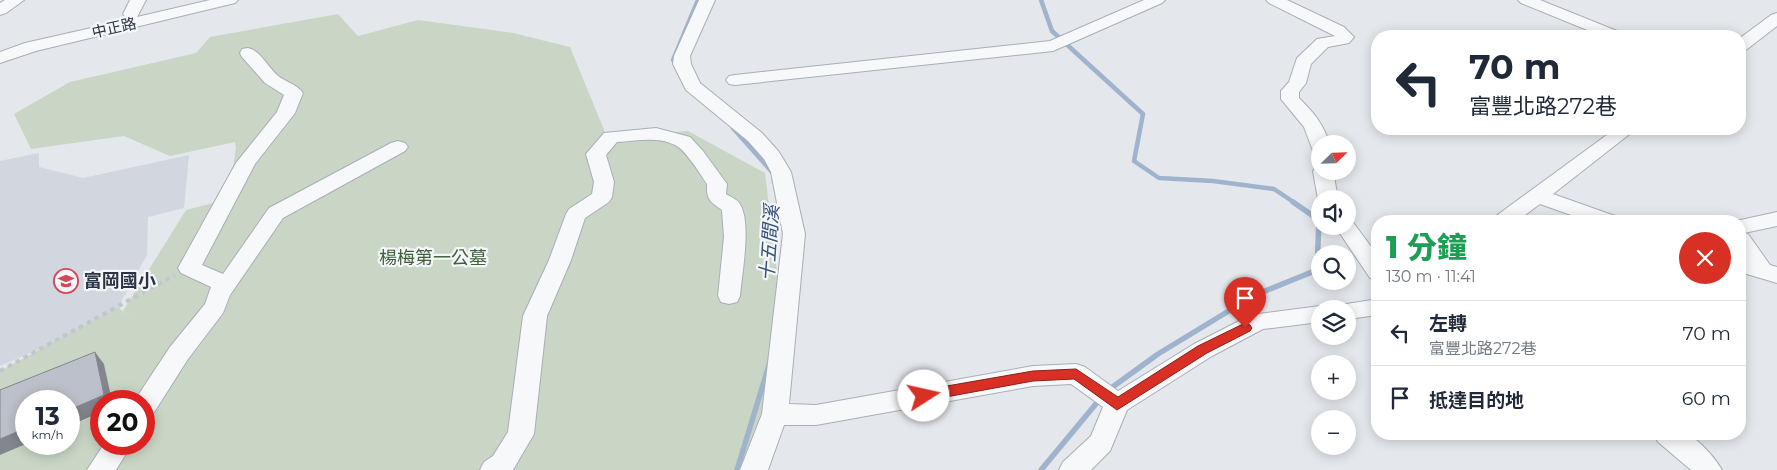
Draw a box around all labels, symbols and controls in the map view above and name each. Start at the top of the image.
street label: 中正路 [90,13,138,42]
text: 70 m [1469,45,1560,88]
icon: left [1386,50,1451,115]
text: 富豐北路272巷 [1469,93,1617,120]
north arrow [1311,135,1356,180]
map controls [1311,135,1356,455]
button: sound [1311,190,1356,235]
water label: 十五間溪 [755,201,784,282]
text: 1 分鐘 [1386,229,1467,266]
button: close [1679,232,1731,284]
button: search [1311,245,1356,290]
park label: 楊梅第一公墓 [379,247,487,269]
text: 130 m · 11:41 [1386,267,1476,286]
school or university icon: 富岡國小 [53,268,79,294]
place label: 富岡國小 [84,270,156,292]
pin [1224,277,1266,328]
icon: arrive [1231,284,1259,312]
button: layers [1311,300,1356,345]
text: 左轉 [1429,312,1467,335]
icon: left [1386,319,1414,347]
text: 70 m [1682,322,1731,345]
text: 富豐北路272巷 [1429,339,1537,358]
button: + [1311,355,1356,400]
position arrow [897,369,949,421]
icon: arrive [1386,384,1414,412]
text: 60 m [1682,387,1731,410]
text: 抵達目的地 [1429,389,1524,412]
speed limit sign: 20 [90,390,155,455]
text: 13 [35,401,60,431]
button: − [1311,410,1356,455]
text: km/h [31,427,64,442]

